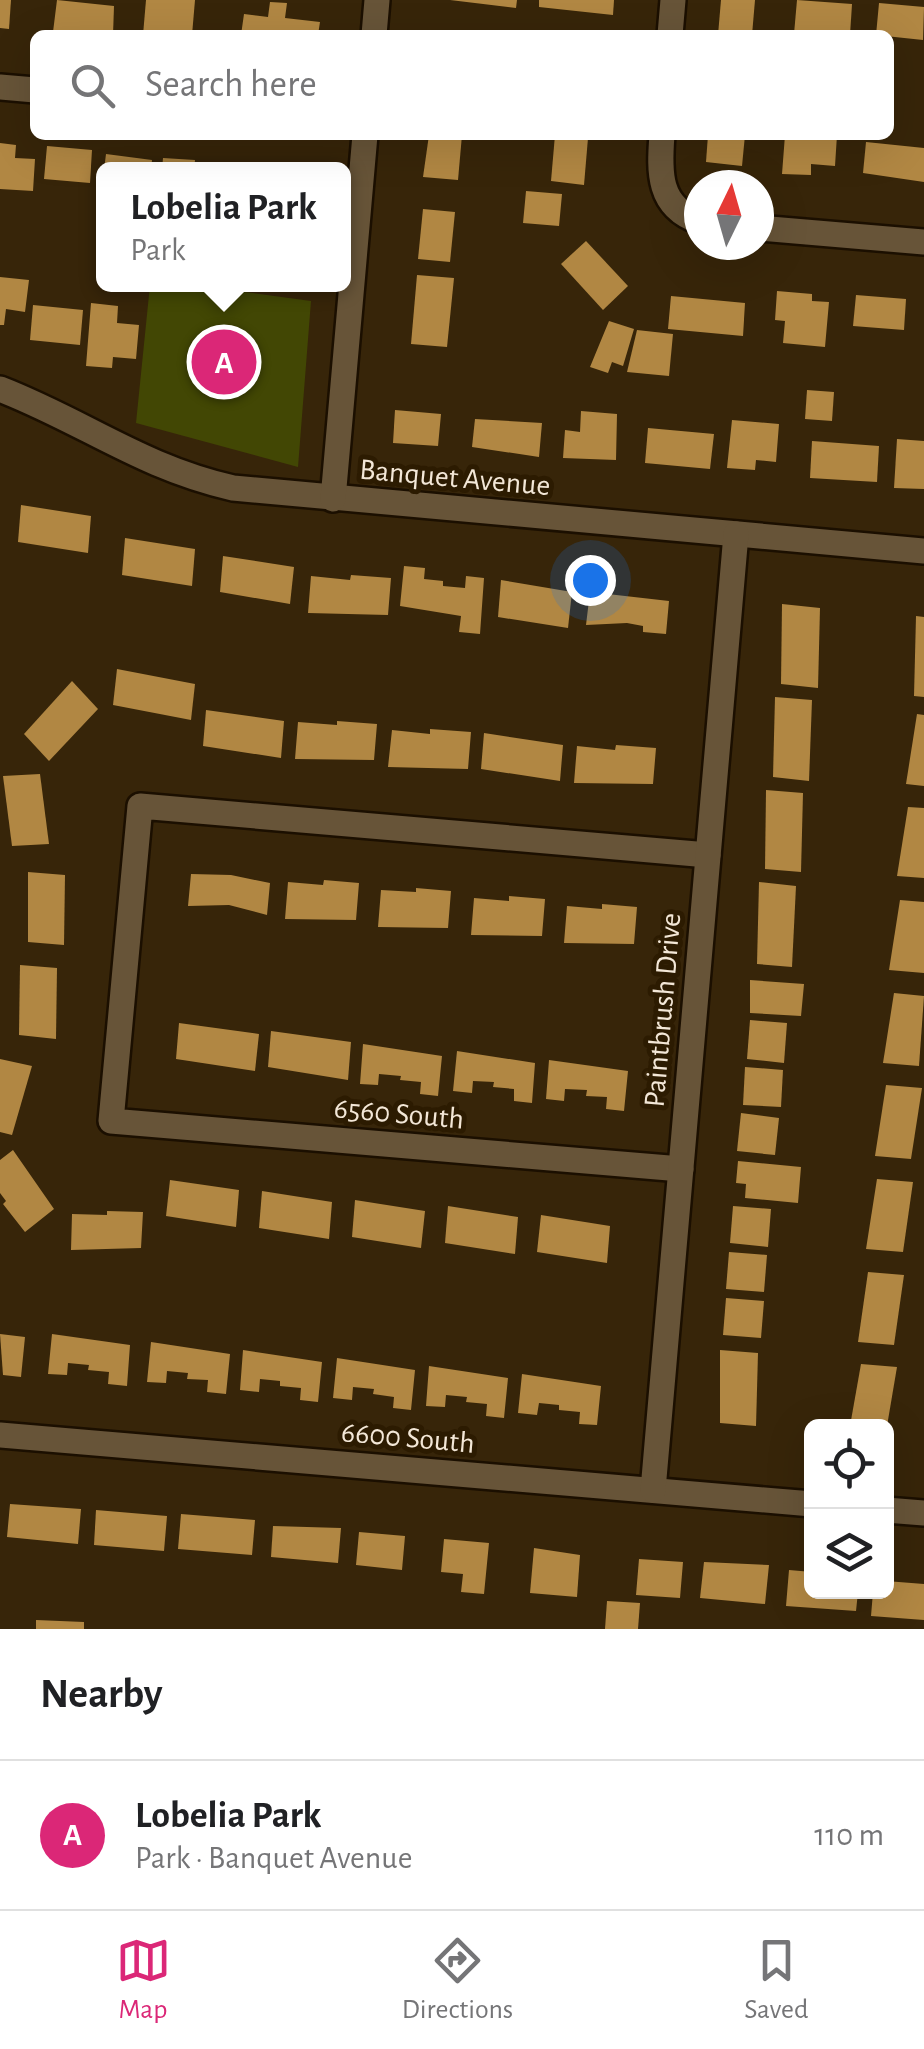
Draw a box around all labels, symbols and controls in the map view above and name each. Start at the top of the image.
search box [30,30,894,140]
icon: search [65,58,120,113]
text: Search here [145,66,317,104]
popup [96,162,351,292]
north arrow [684,170,774,260]
text: Lobelia Park [130,189,317,227]
text: Park [130,234,186,266]
pin: A [192,324,256,400]
street label: Banquet Avenue [358,455,552,501]
your location [565,555,616,606]
street label: Paintbrush Drive [640,912,686,1109]
street label: 6560 South [333,1093,465,1135]
street label: 6600 South [340,1417,476,1459]
map controls [804,1419,894,1599]
button: locate [804,1419,894,1509]
button: layers [804,1509,894,1599]
text: Nearby [40,1673,163,1715]
text: Lobelia Park [135,1797,321,1835]
text: A [63,1819,82,1851]
text: 110 m [814,1819,884,1851]
text: Park · Banquet Avenue [135,1842,412,1874]
tab: Map [116,1933,171,2027]
tab: Directions [402,1933,513,2027]
tab: Saved [744,1933,808,2027]

